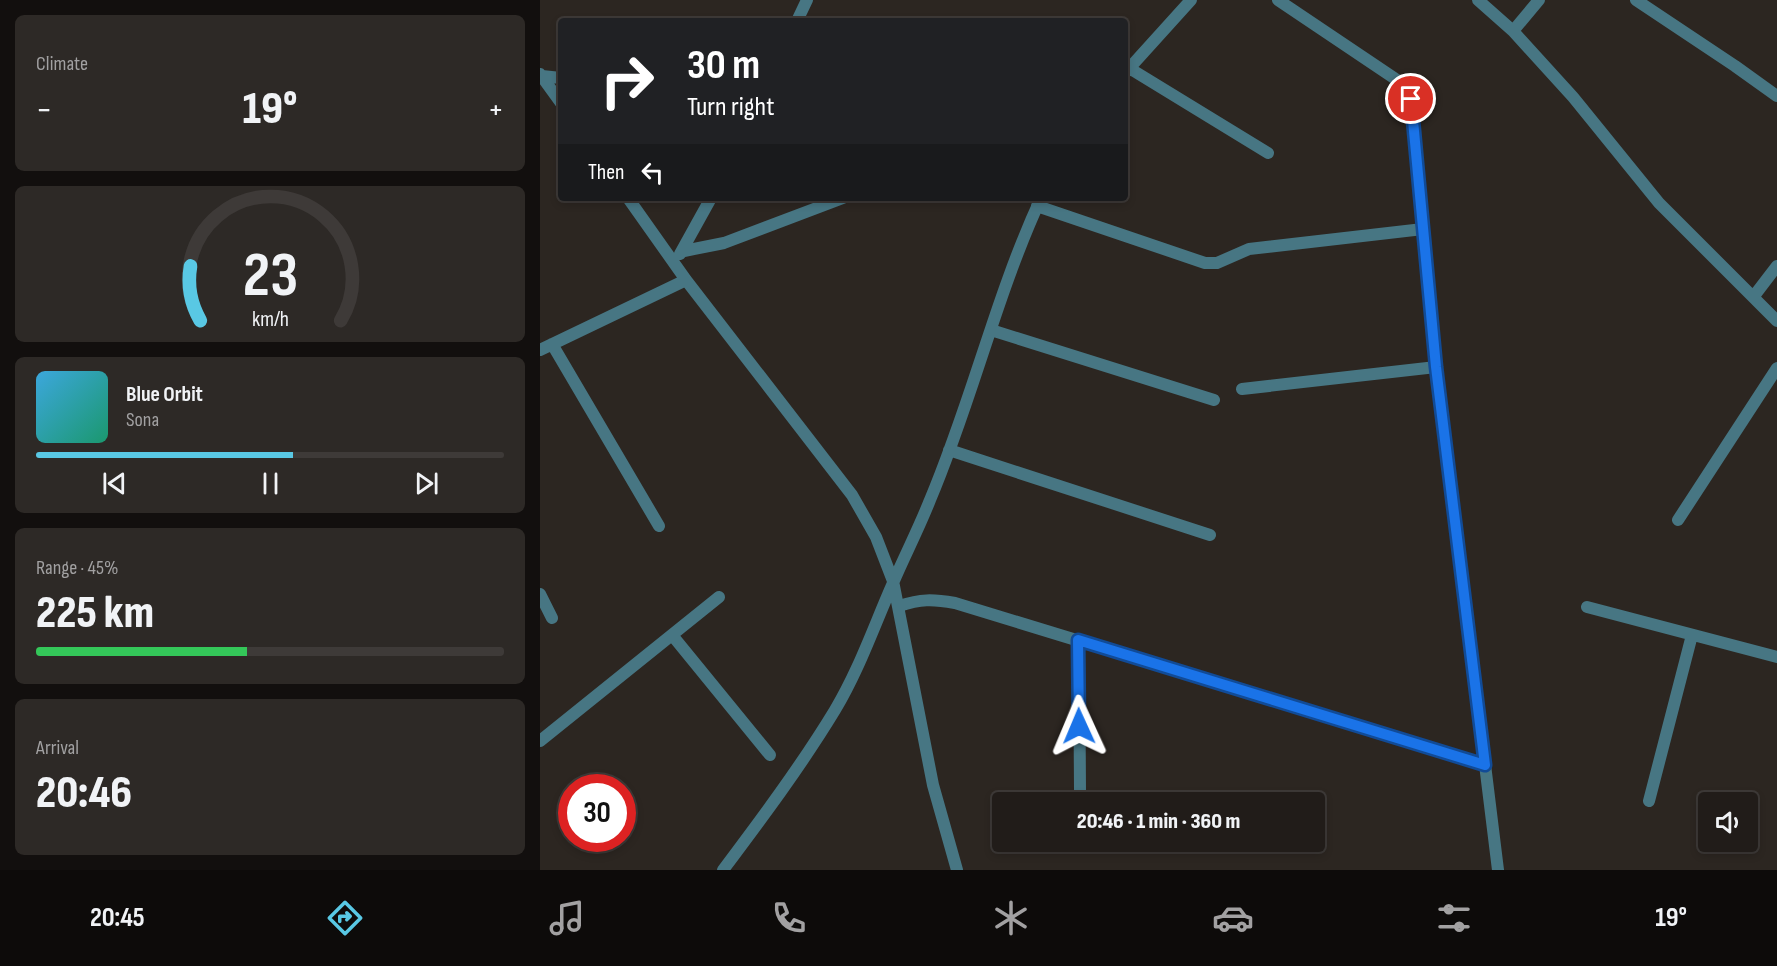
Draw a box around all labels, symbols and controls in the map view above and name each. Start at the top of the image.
text: 30 m [687,40,760,91]
icon: right [588,42,666,120]
text: Climate [36,52,88,76]
pin [1385,73,1436,124]
text: 19° [243,82,297,137]
icon: arrive [1394,82,1427,115]
text: − [36,90,52,130]
text: + [488,90,504,130]
text: Turn right [687,91,774,123]
icon: left [636,156,669,189]
text: Then [588,159,624,186]
text: 23 [242,239,298,314]
text: km/h [251,307,289,332]
text: Blue Orbit [126,381,203,408]
text: Sona [126,408,159,432]
icon: previous [98,467,131,500]
icon: pause [254,467,287,500]
icon: next [410,467,443,500]
text: Range · 45% [36,556,118,580]
text: 225 km [36,586,154,641]
position arrow [1047,694,1111,758]
text: Arrival [36,736,79,760]
text: 20:46 [36,766,132,821]
speed limit sign: 30 [558,774,636,852]
map controls [1698,792,1758,852]
button: sound [1698,792,1758,852]
text: 20:46 · 1 min · 360 m [1077,808,1240,835]
icon: directions [324,897,366,939]
icon: music [546,897,588,939]
icon: phone [768,897,810,939]
icon: climate [990,897,1032,939]
icon: car [1212,897,1254,939]
icon: filters [1433,897,1475,939]
text: 20:45 [90,902,145,934]
text: 19° [1655,902,1687,934]

